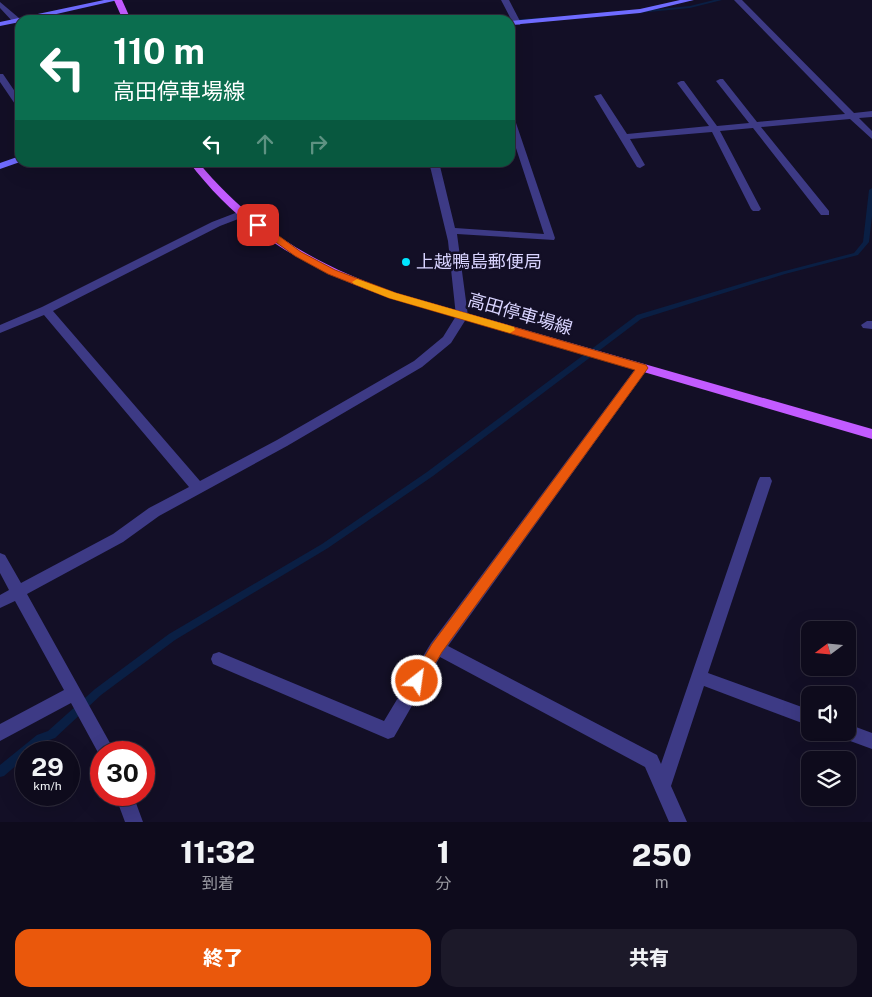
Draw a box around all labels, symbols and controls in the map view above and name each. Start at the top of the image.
text: 110 m [113,31,205,72]
icon: left [30,35,95,100]
text: 高田停車場線 [113,78,245,104]
icon: left [198,130,226,158]
icon: ahead [251,130,279,158]
icon: right [304,130,332,158]
pin [237,204,279,246]
icon: arrive [244,211,272,239]
place label: 上越鴨島郵便局 [416,251,542,272]
marker: 上越鴨島郵便局 [400,256,412,268]
street label: 高田停車場線 [465,289,575,338]
north arrow [801,621,856,676]
map controls [801,621,856,806]
position arrow [390,654,442,706]
button: sound [801,686,856,741]
speed limit sign: 30 [90,741,155,806]
button: layers [801,751,856,806]
text: 29 [31,752,64,782]
text: km/h [33,779,62,793]
text: 11:32 [180,834,255,870]
text: 1 [437,834,450,870]
text: 250 [632,837,692,873]
text: m [655,873,669,892]
text: 到着 [202,874,234,893]
text: 分 [435,874,451,893]
button: 終了 [15,929,431,987]
button: 共有 [441,929,857,987]

